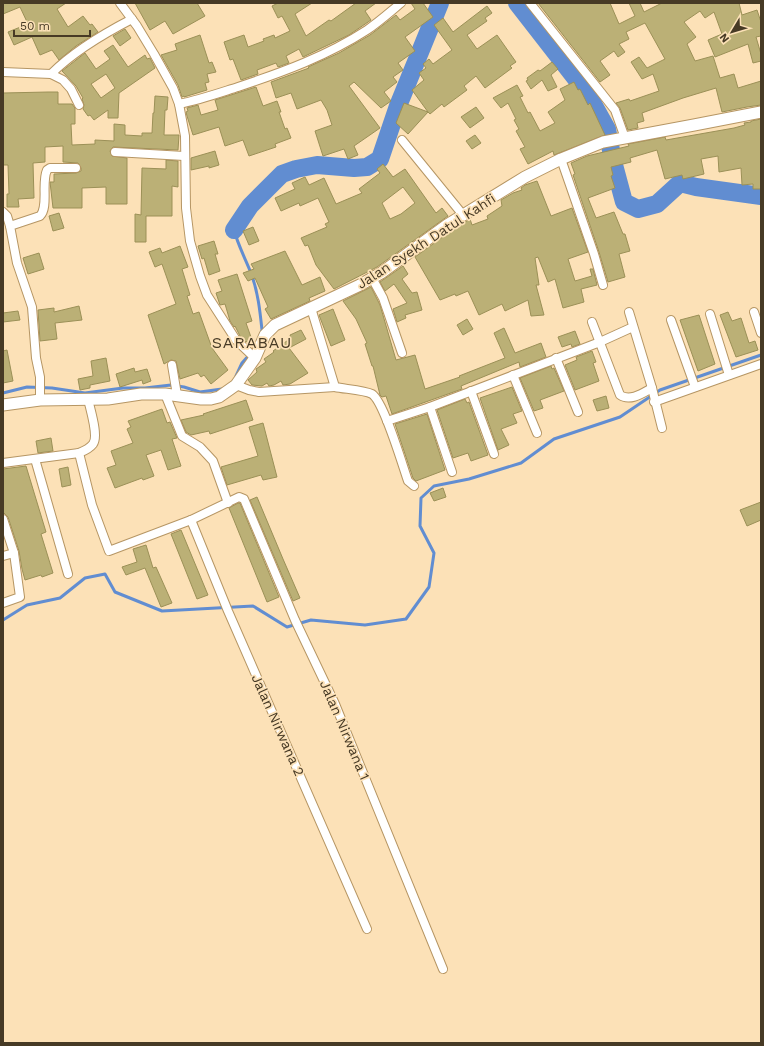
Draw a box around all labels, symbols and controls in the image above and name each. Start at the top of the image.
scale bar [14,12,90,38]
north arrow [712,12,752,52]
text: 50 m [20,19,50,33]
text: N [717,31,732,45]
street label: Jalan Syekh Datul Kahfi [354,190,498,292]
district label: SARABAU [212,333,292,352]
street label: Jalan Nirwana 2 [248,672,308,778]
street label: Jalan Nirwana 1 [317,678,373,782]

